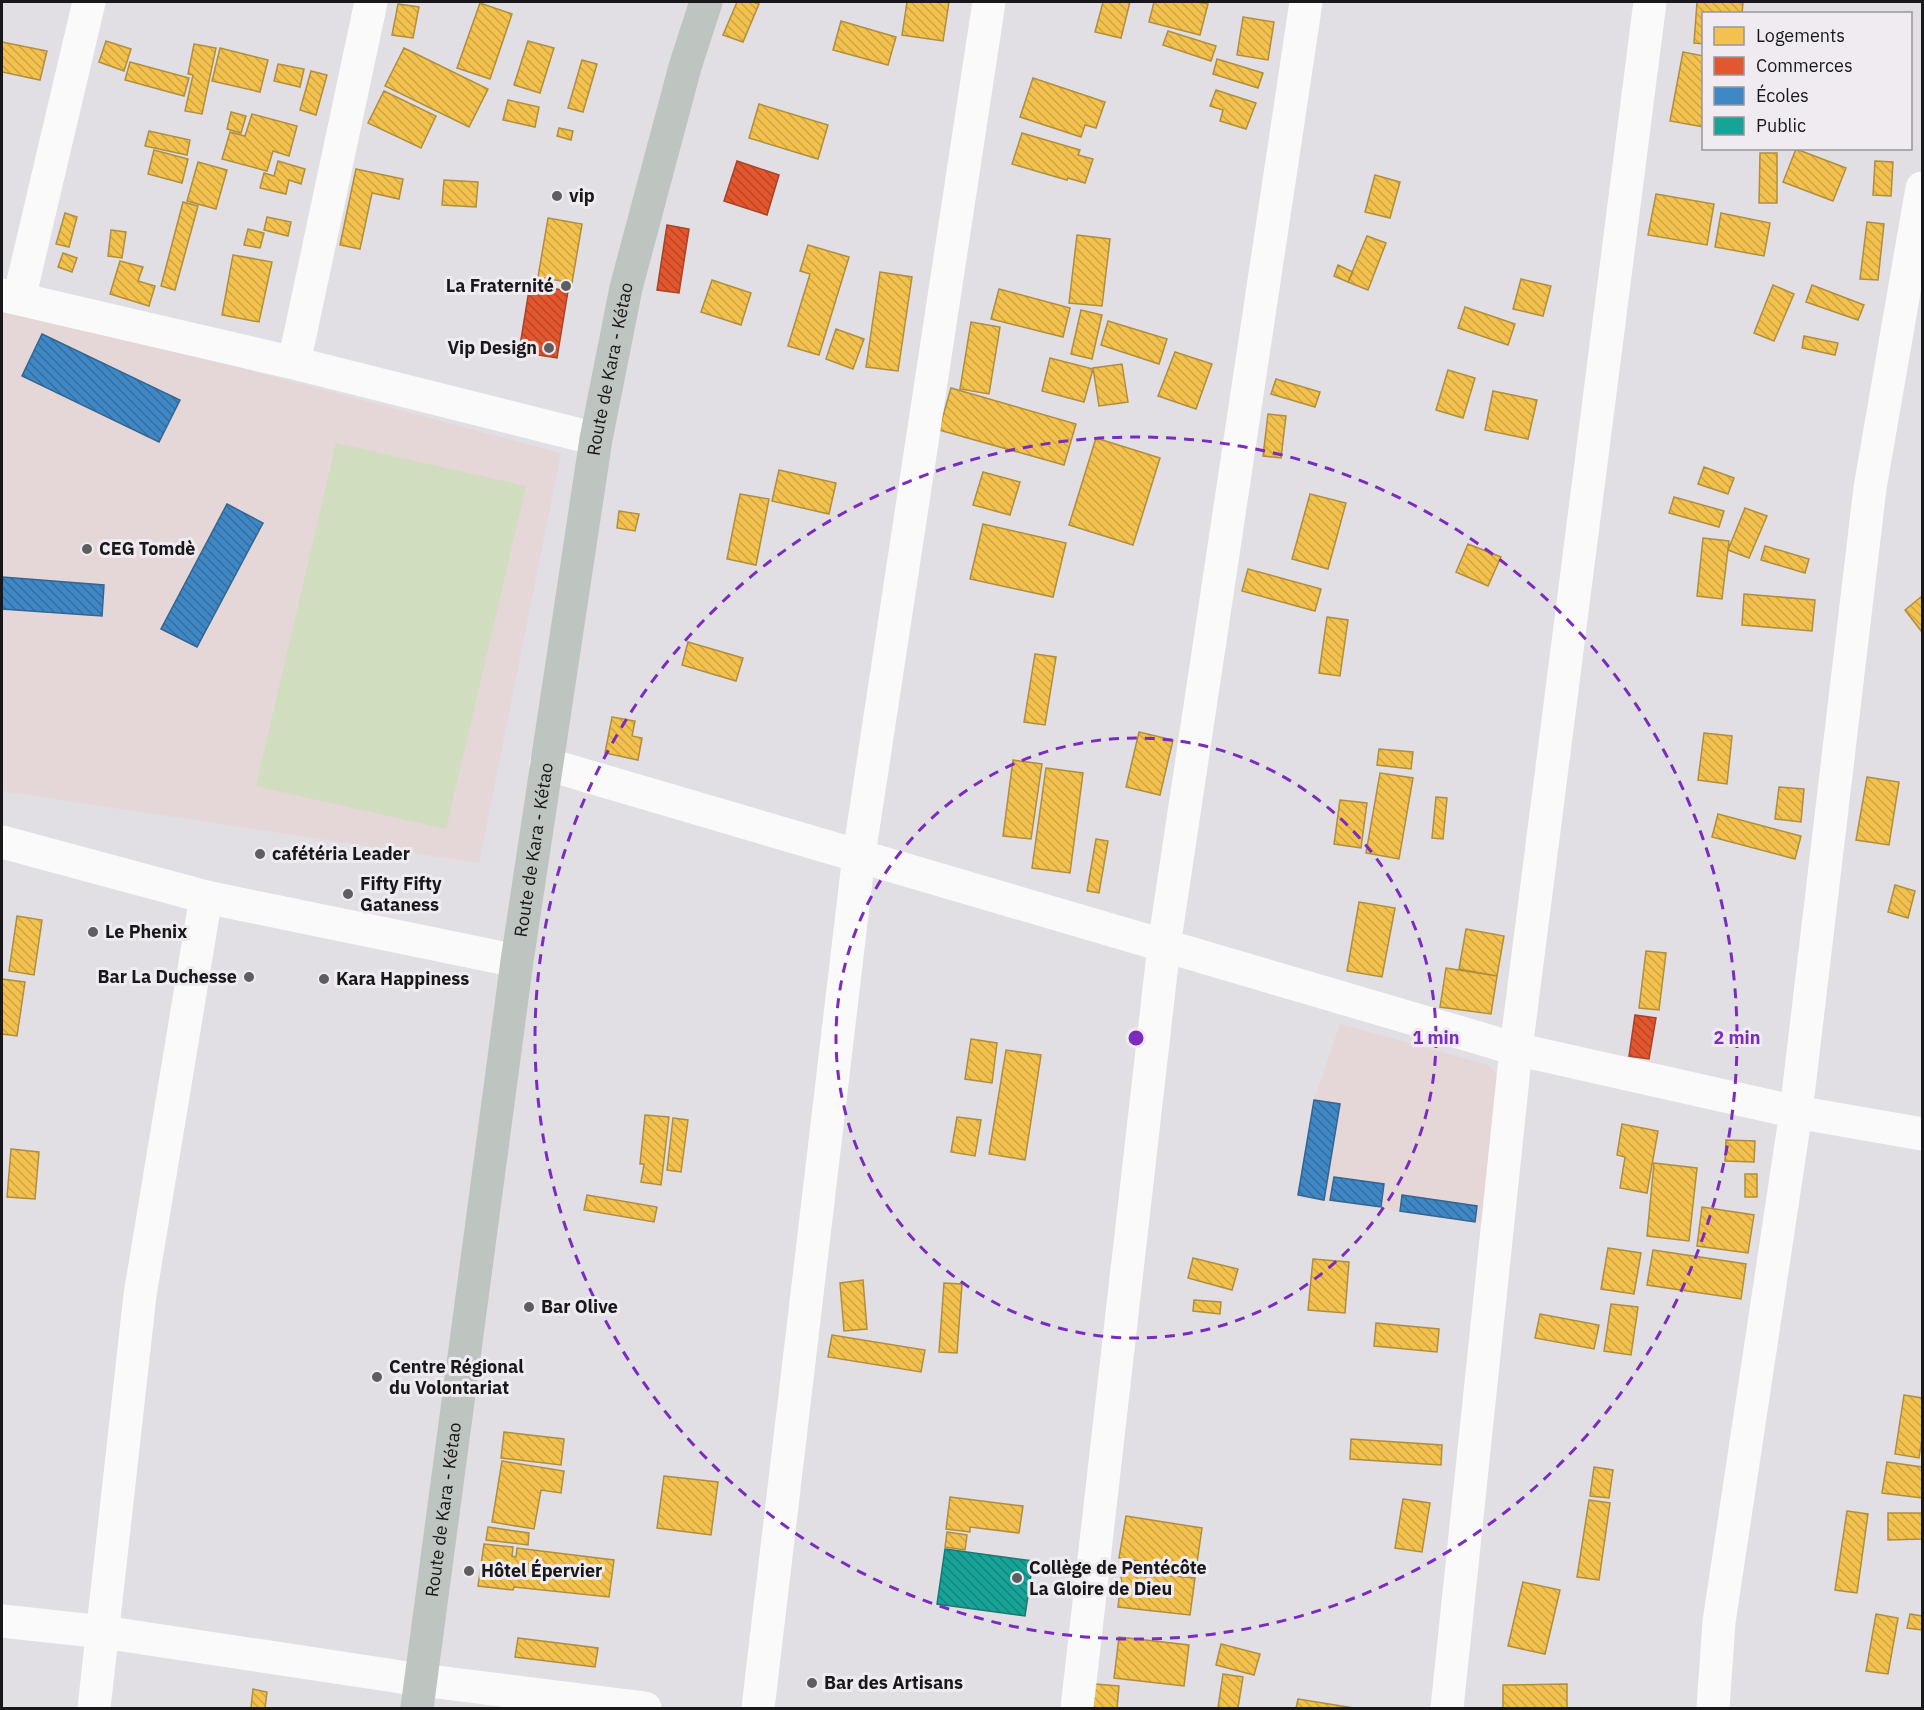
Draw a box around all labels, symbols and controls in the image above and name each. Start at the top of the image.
legend [1702,12,1912,150]
text: Logements [1756,24,1845,47]
text: Commerces [1756,54,1853,77]
text: Écoles [1756,84,1809,107]
text: Public [1756,114,1806,137]
place label: vip [569,184,595,207]
marker: vip [550,189,564,203]
place label: La Fraternité [446,274,554,297]
marker: La Fraternité [559,279,573,293]
street label: Route de Kara - Kétao [582,280,638,457]
place label: Vip Design [447,336,537,359]
marker: Vip Design [542,341,556,355]
place label: CEG Tomdè [99,537,195,560]
marker: CEG Tomdè [80,542,94,556]
street label: Route de Kara - Kétao [509,761,558,939]
place label: cafétéria Leader [272,842,410,865]
marker: cafétéria Leader [253,847,267,861]
place label: Fifty Fifty Gataness [360,872,442,916]
marker: Fifty Fifty Gataness [341,887,355,901]
place label: Le Phenix [105,920,187,943]
marker: Le Phenix [86,925,100,939]
place label: Bar La Duchesse [98,965,237,988]
place label: Kara Happiness [336,967,469,990]
marker: Bar La Duchesse [242,970,256,984]
marker: Kara Happiness [317,972,331,986]
text: 1 min [1412,1026,1460,1049]
text: 2 min [1713,1026,1761,1049]
centre of rings [1126,1028,1146,1048]
place label: Bar Olive [541,1295,618,1318]
marker: Bar Olive [522,1300,536,1314]
place label: Centre Régional du Volontariat [389,1355,524,1399]
marker: Centre Régional du Volontariat [370,1370,384,1384]
street label: Route de Kara - Kétao [420,1421,466,1599]
place label: Collège de Pentécôte La Gloire de Dieu [1029,1556,1207,1600]
place label: Hôtel Épervier [481,1558,602,1582]
marker: Hôtel Épervier [462,1564,476,1578]
marker: Collège de Pentécôte La Gloire de Dieu [1010,1571,1024,1585]
place label: Bar des Artisans [824,1671,963,1694]
marker: Bar des Artisans [805,1676,819,1690]

